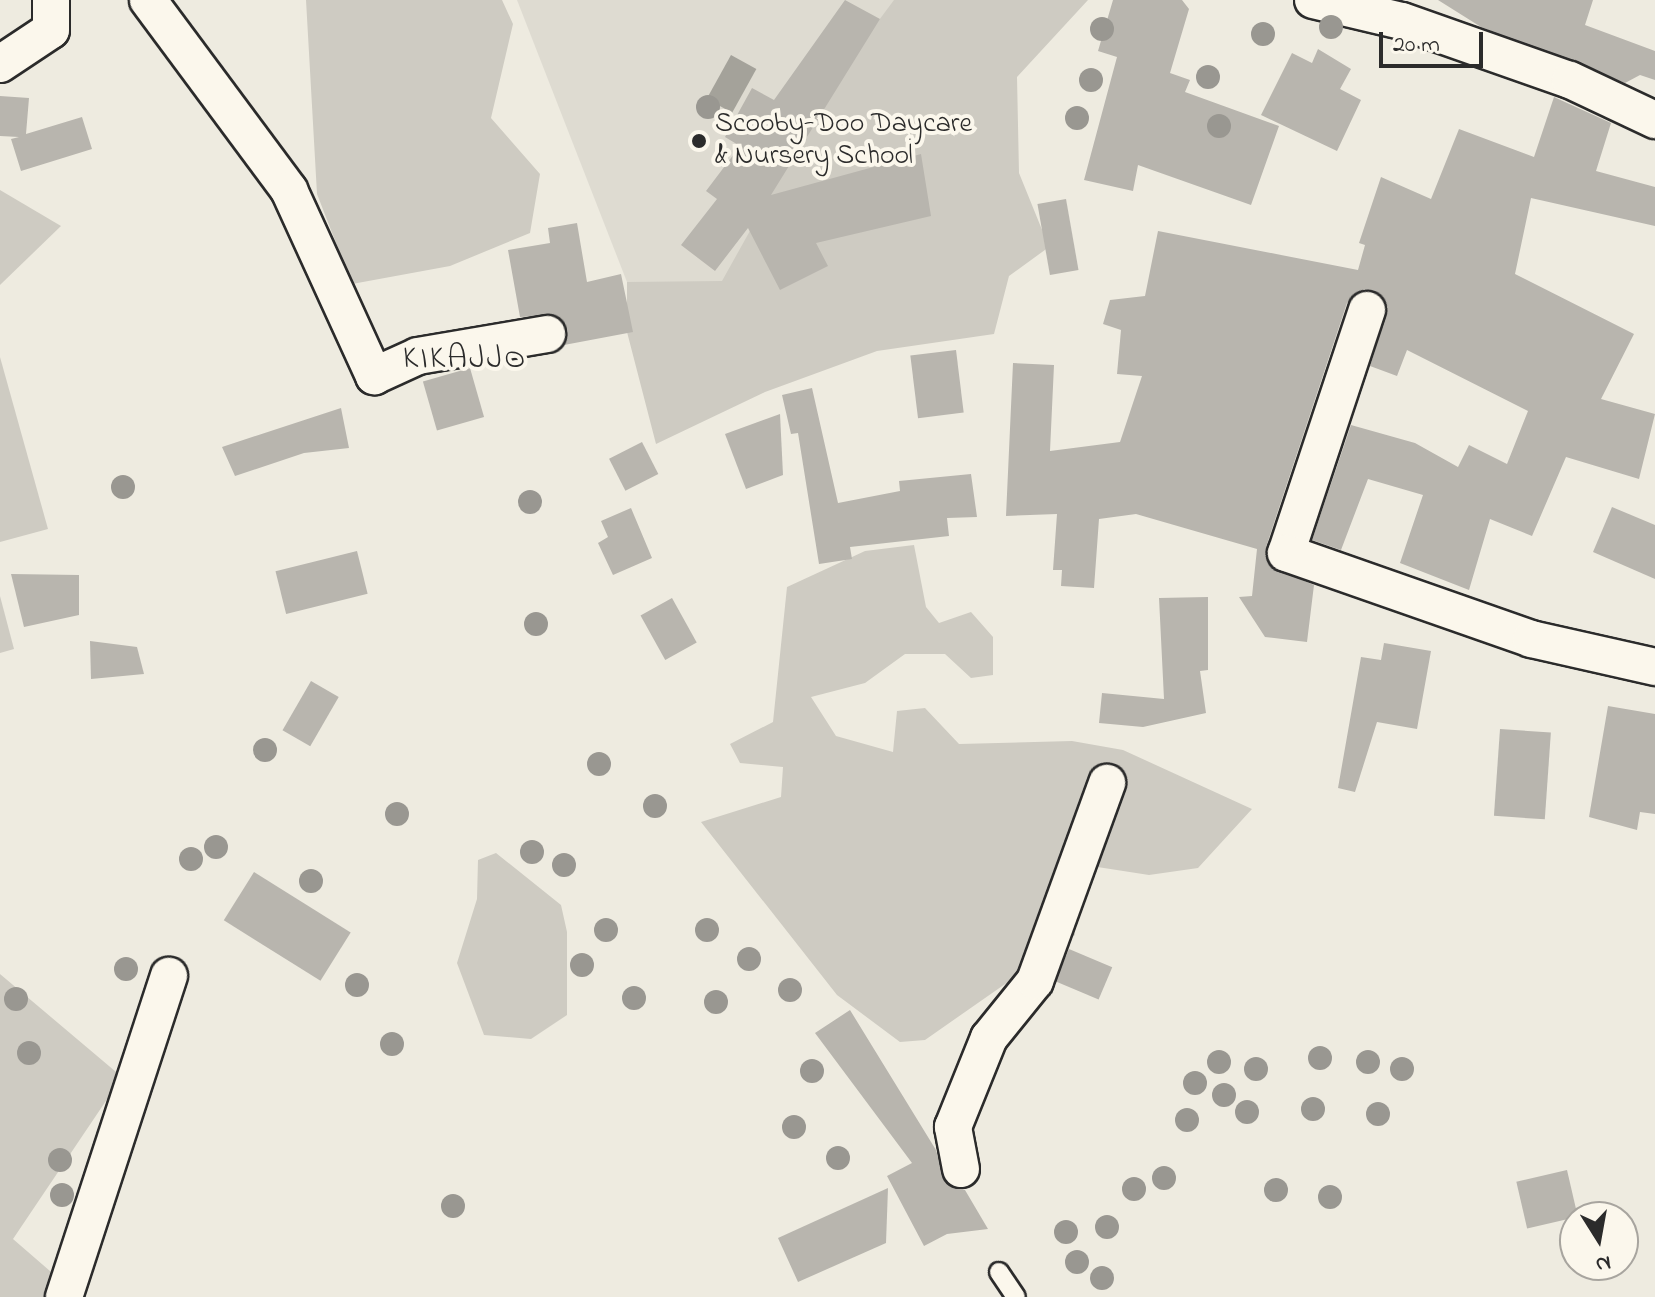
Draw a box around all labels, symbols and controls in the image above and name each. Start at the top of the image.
scale bar [1383,16,1487,66]
text: 20 m [1393,28,1440,63]
place label: Scooby-Doo Daycare & Nursery School [715,108,972,174]
marker: Scooby-Doo Daycare & Nursery School [690,132,708,150]
district label: KIKAJJO [403,341,527,379]
north arrow [1559,1201,1639,1281]
text: N [1593,1245,1614,1280]

